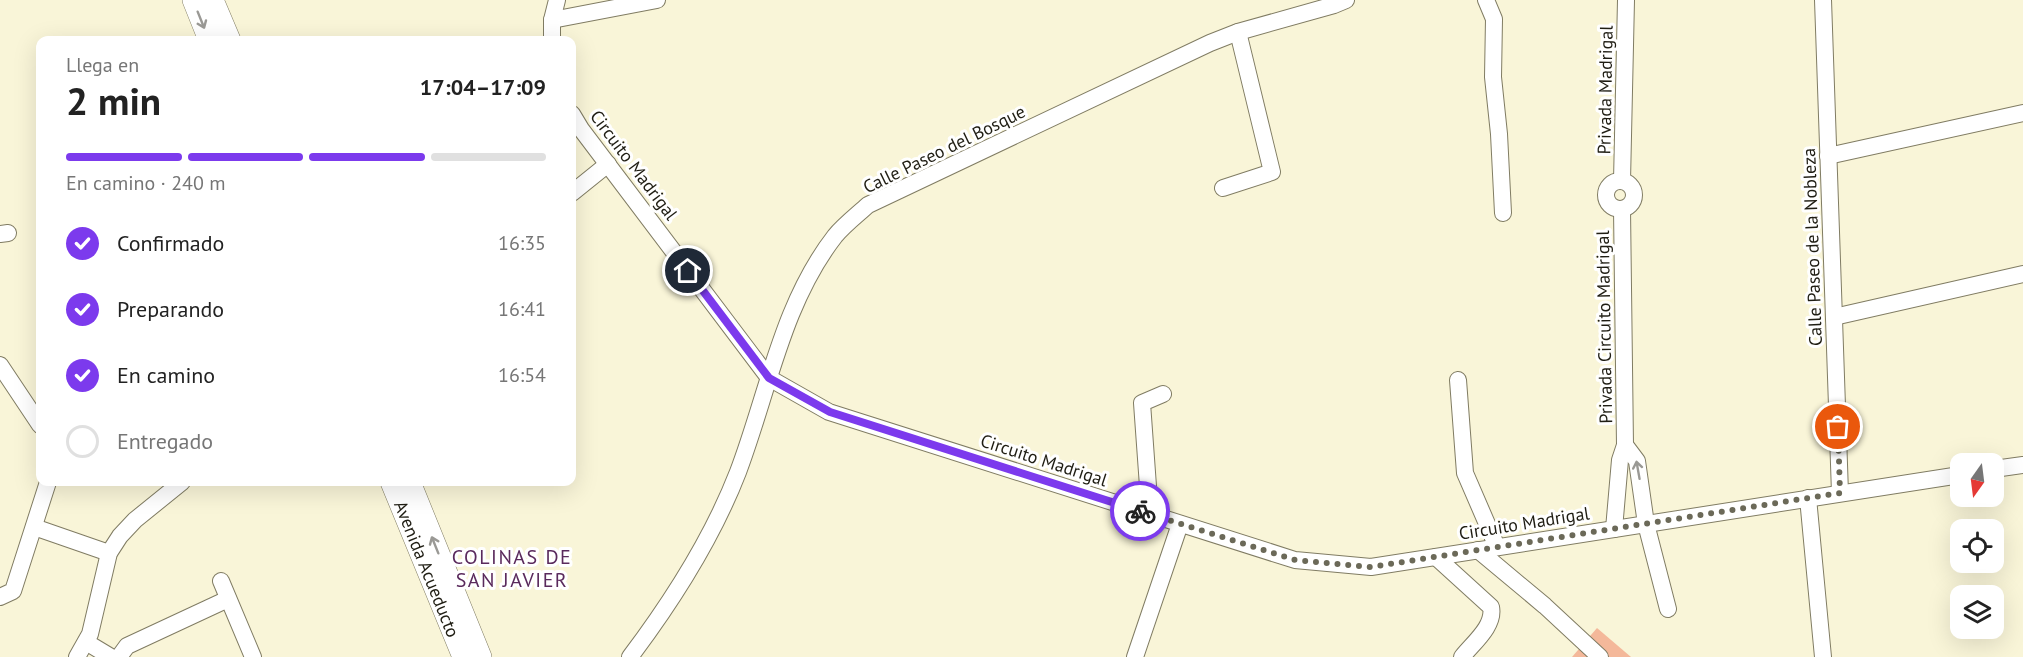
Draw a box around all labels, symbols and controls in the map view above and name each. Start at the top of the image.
one-way arrow [196,11,207,29]
street label: Privada Madrigal [1592,25,1618,155]
text: Llega en [66,52,139,78]
text: 17:04–17:09 [420,73,546,101]
text: 2 min [66,75,161,126]
street label: Calle Paseo del Bosque [859,100,1029,198]
street label: Circuito Madrigal [585,105,683,225]
street label: Calle Paseo de la Nobleza [1797,148,1827,346]
text: En camino · 240 m [66,170,226,196]
icon: check [66,227,99,260]
text: Confirmado [117,229,224,257]
street label: Privada Circuito Madrigal [1591,229,1617,424]
text: 16:35 [498,230,546,256]
pin [662,245,713,296]
icon: home [671,254,704,287]
icon: check [66,293,99,326]
text: Preparando [117,295,224,323]
text: 16:41 [498,296,546,322]
icon: check [66,359,99,392]
text: En camino [117,361,215,389]
text: 16:54 [498,362,546,388]
pin [1812,401,1863,452]
icon: bag [1821,410,1854,443]
text: Entregado [117,427,213,455]
street label: Circuito Madrigal [978,429,1111,492]
north arrow [1950,453,2004,507]
map controls [1950,453,2004,639]
one-way arrow [1632,461,1643,480]
courier [1110,481,1170,541]
icon: bike [1124,495,1157,528]
street label: Avenida Acueducto [389,497,465,641]
street label: Circuito Madrigal [1457,501,1592,545]
button: locate [1950,519,2004,573]
one-way arrow [429,536,440,554]
district label: COLINAS DE SAN JAVIER [452,544,572,593]
button: layers [1950,585,2004,639]

